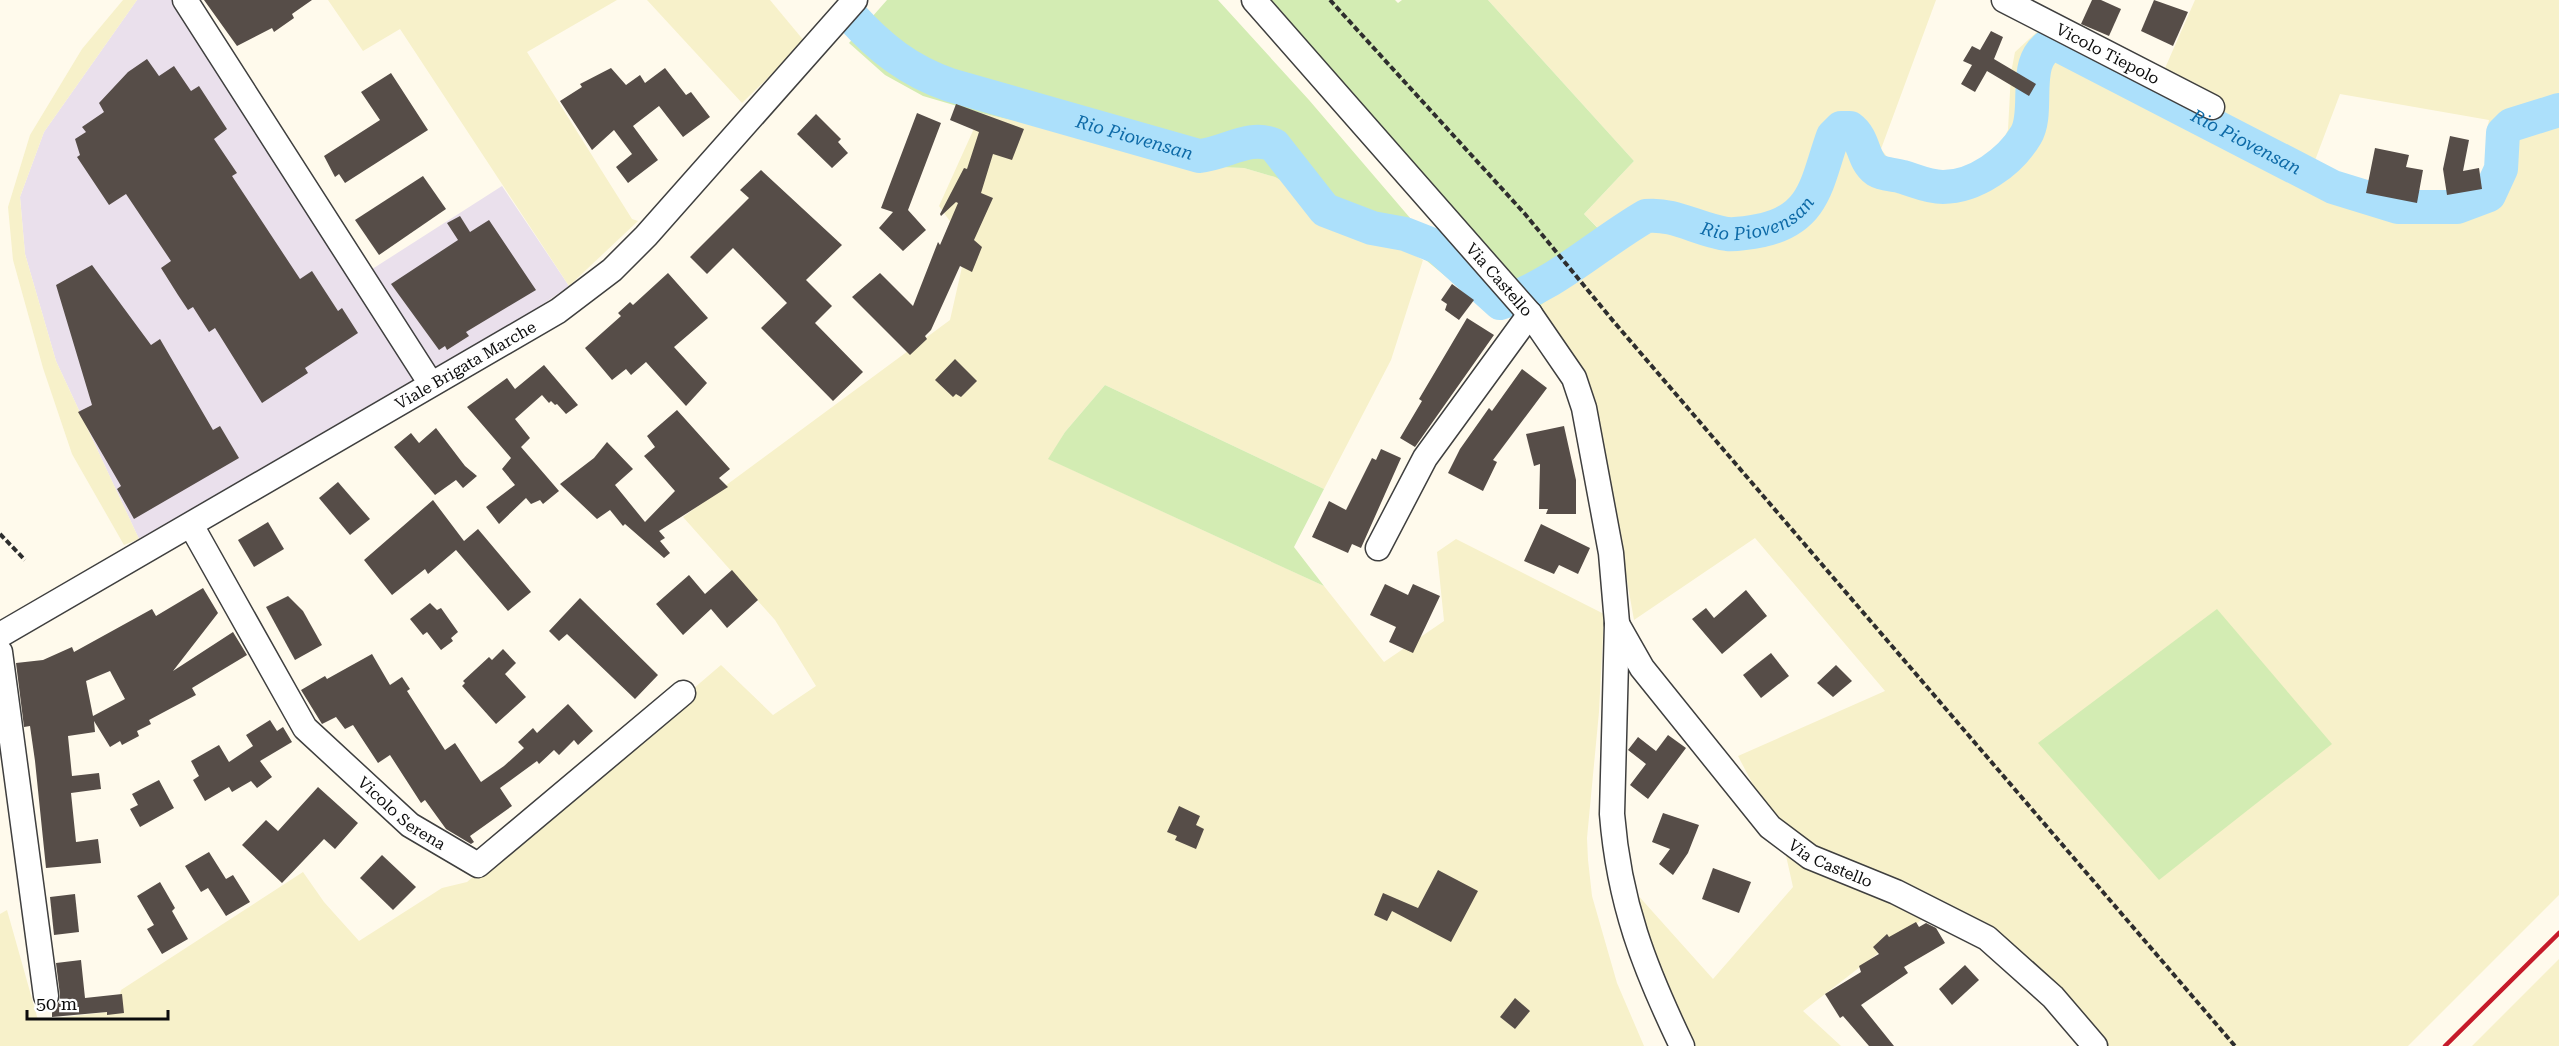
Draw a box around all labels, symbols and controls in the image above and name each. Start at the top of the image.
street label: Vicolo Tiepolo [2053,20,2163,88]
water label: Rio Piovensan [2187,104,2305,179]
water label: Rio Piovensan [1073,110,1196,164]
water label: Rio Piovensan [1698,192,1818,244]
street label: Via Castello [1462,239,1537,320]
street label: Viale Brigata Marche [392,317,539,414]
street label: Vicolo Serena [354,773,449,854]
street label: Via Castello [1785,835,1875,891]
scale bar [27,983,168,1021]
text: 50 m [36,993,77,1014]

